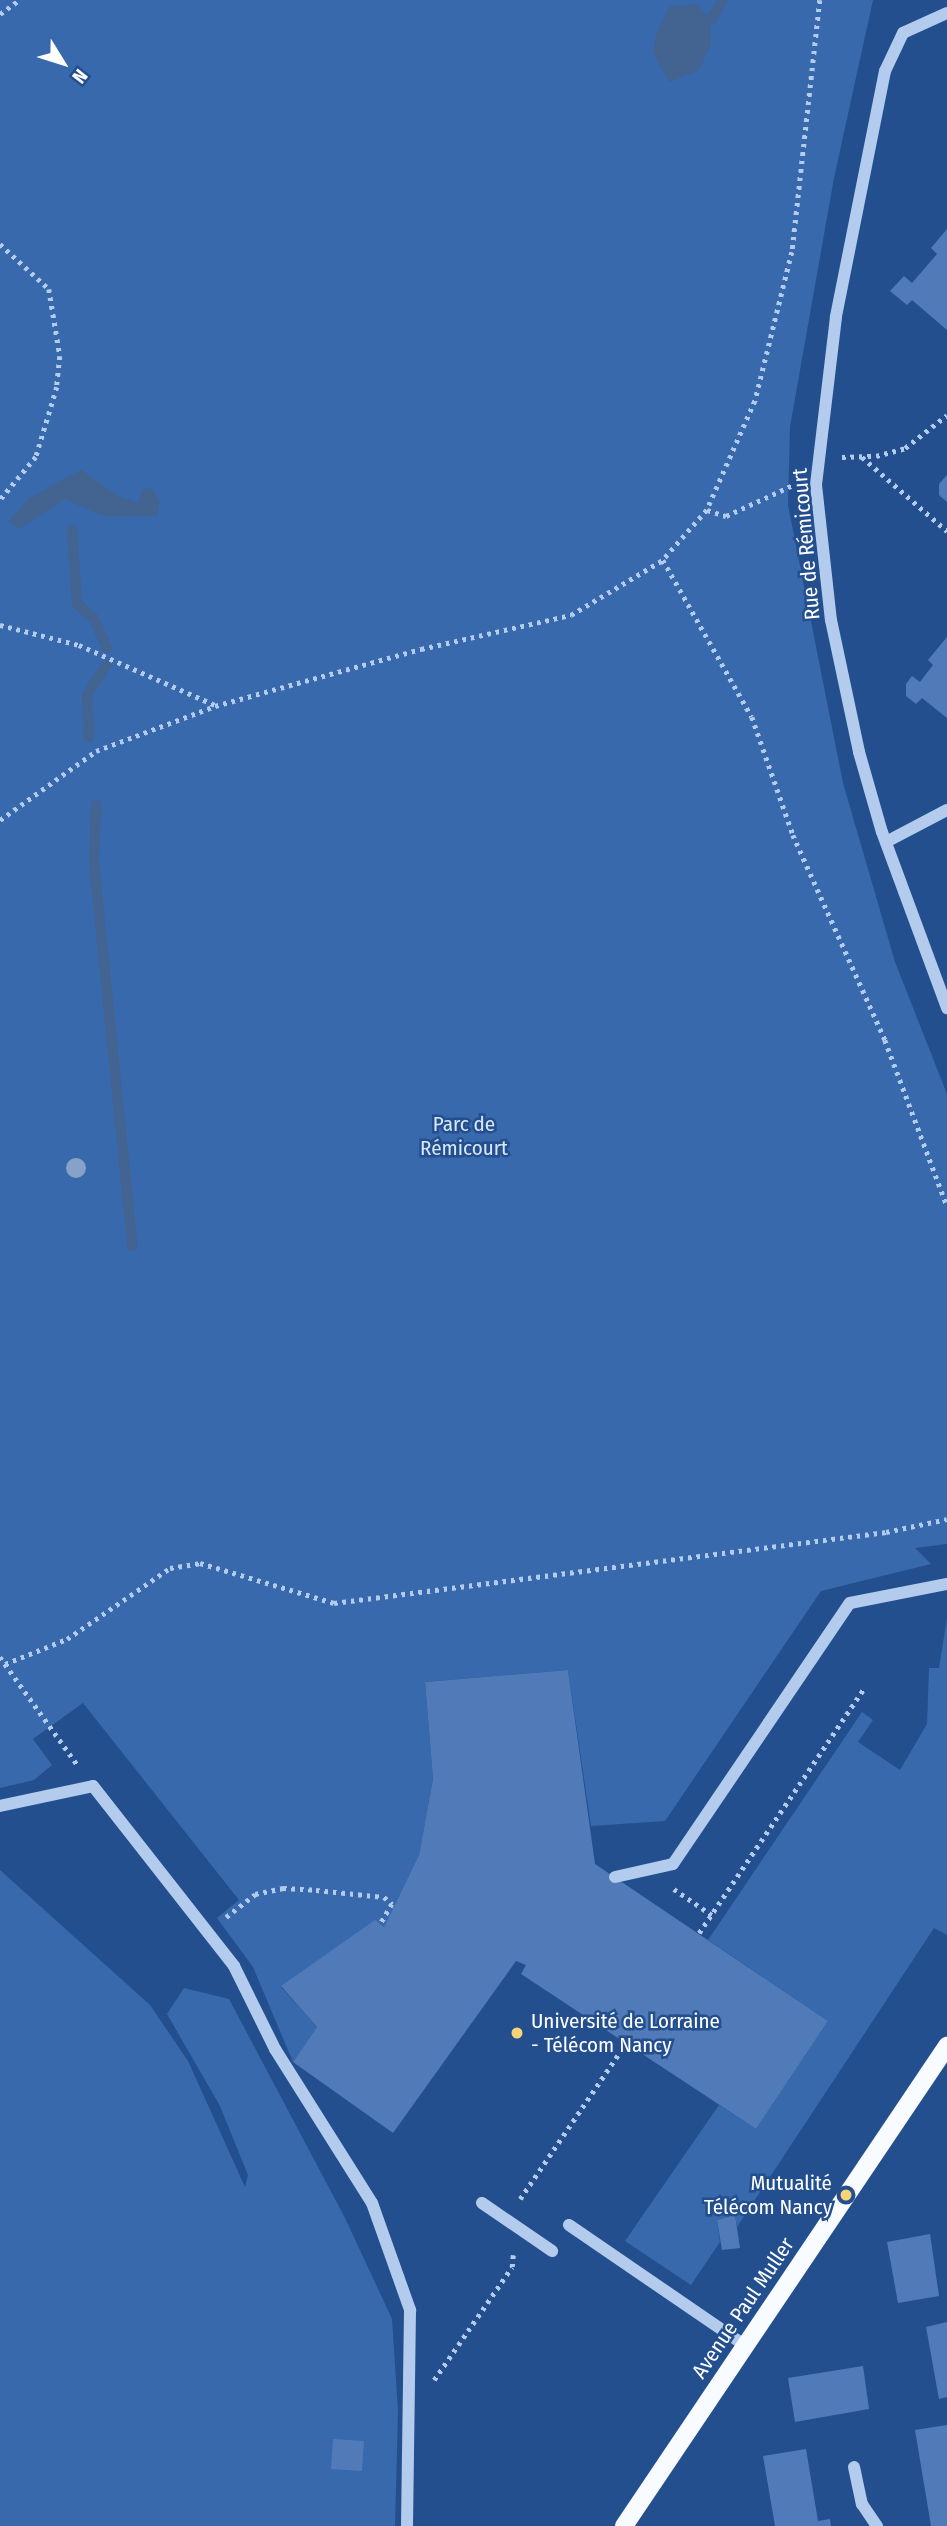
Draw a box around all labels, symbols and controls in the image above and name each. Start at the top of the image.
north arrow [28,28,98,98]
text: N [67,65,93,88]
street label: Rue de Rémicourt [787,467,825,621]
park label: Parc de Rémicourt [420,1111,508,1161]
place label: Université de Lorraine - Télécom Nancy [531,2008,720,2058]
marker: Université de Lorraine - Télécom Nancy [509,2025,525,2041]
place label: Mutualité Télécom Nancy [704,2170,832,2220]
marker: Mutualité Télécom Nancy [838,2187,854,2203]
street label: Avenue Paul Muller [687,2233,799,2383]

